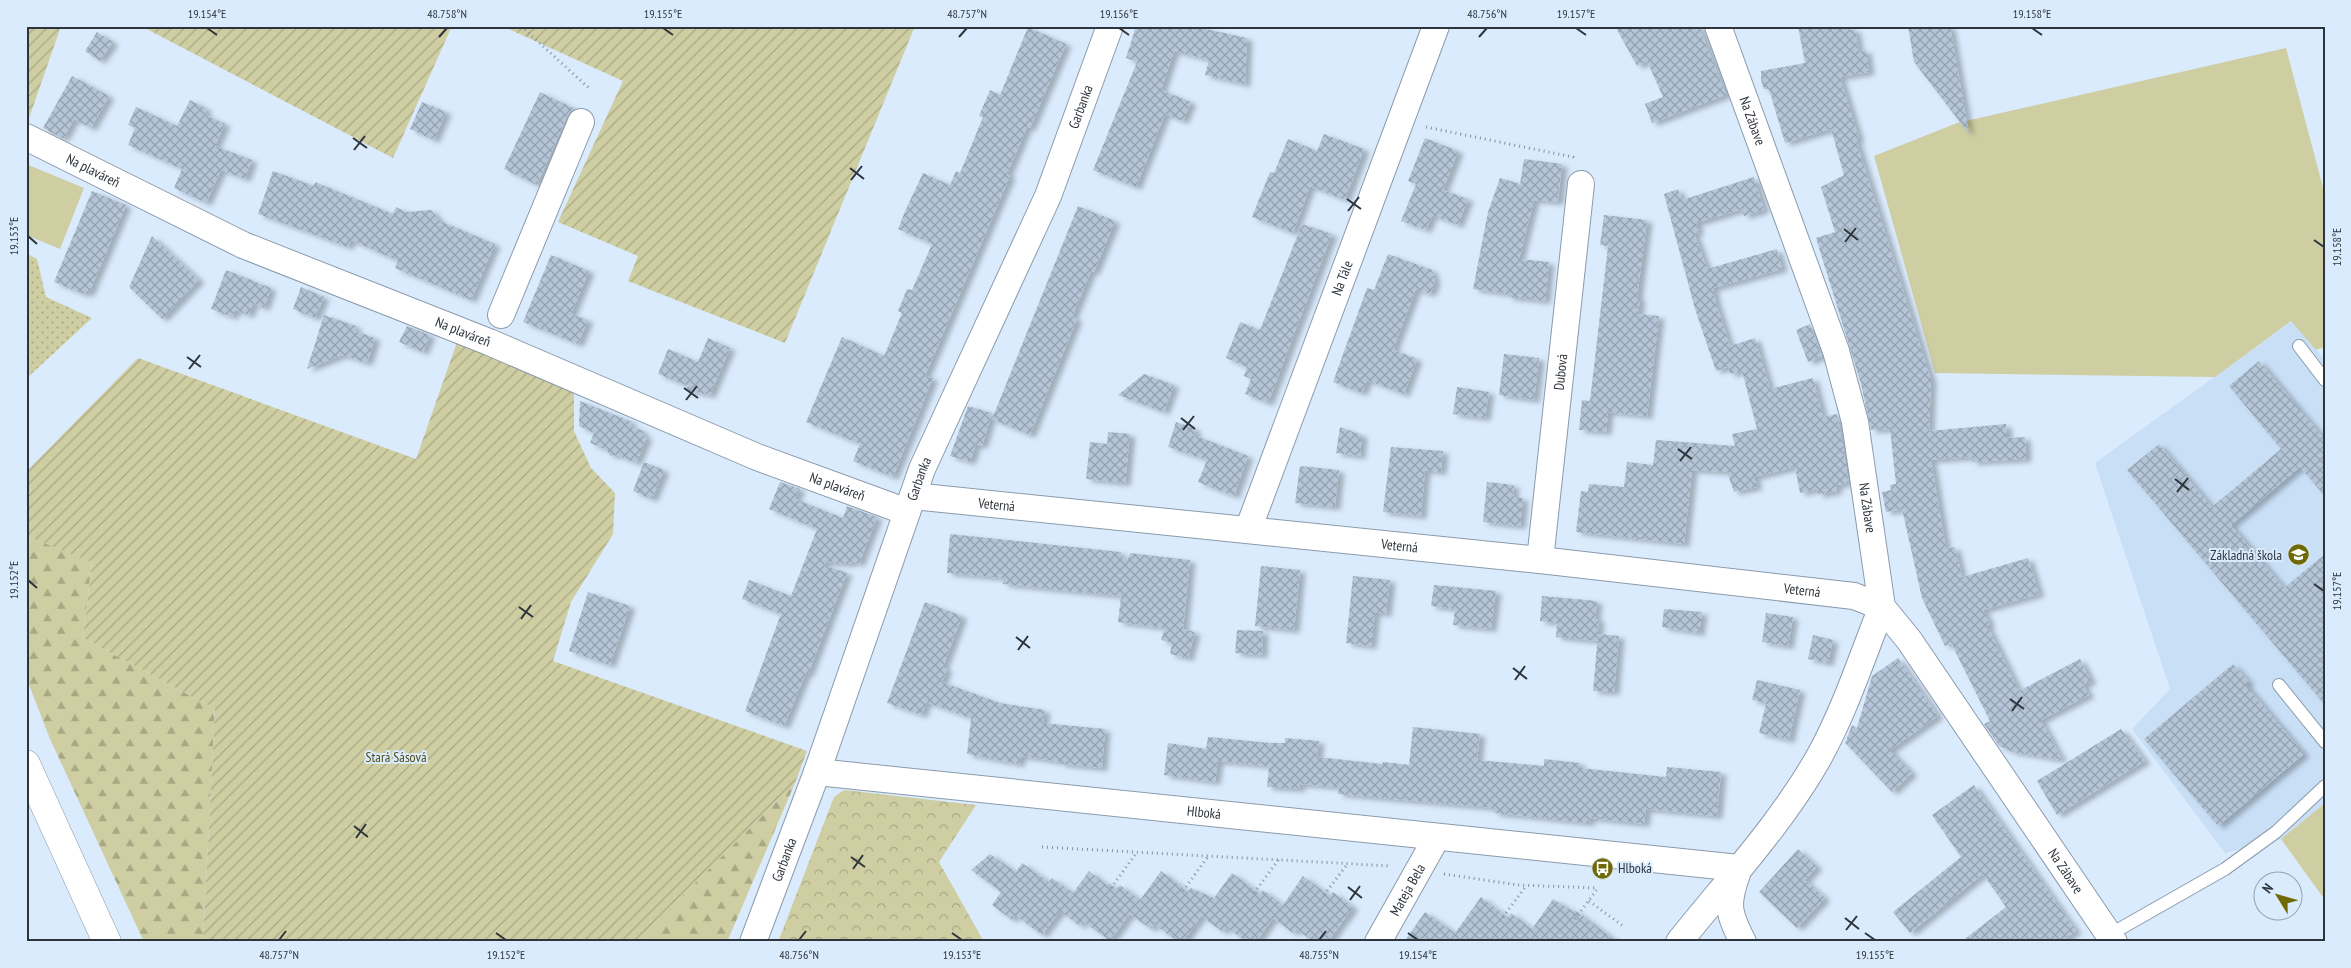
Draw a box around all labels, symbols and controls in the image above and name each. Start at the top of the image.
text: 19.154°E [188,6,226,21]
text: 48.758°N [427,6,467,21]
text: 19.155°E [644,6,682,21]
text: 48.757°N [947,6,987,21]
text: 19.156°E [1100,6,1138,21]
text: 48.756°N [1467,6,1507,21]
text: 19.157°E [1557,6,1595,21]
text: 19.158°E [2013,6,2051,21]
street label: Garbanka [1064,82,1097,131]
street label: Na Zábave [1735,94,1770,148]
street label: Na plaváreň [63,149,123,191]
text: 19.153°E [6,217,21,255]
text: 19.158°E [2329,228,2344,266]
street label: Na Tále [1327,258,1357,298]
street label: Na plaváreň [433,313,493,351]
street label: Dubová [1550,353,1571,391]
street label: Garbanka [903,454,935,503]
street label: Na plaváreň [807,468,868,505]
street label: Na Zábave [1855,482,1880,534]
street label: Veterná [976,494,1016,515]
street label: Veterná [1379,535,1419,556]
school or university icon: Základná škola [2286,543,2310,567]
place label: Základná škola [2210,546,2282,564]
text: 19.152°E [6,561,21,599]
text: 19.157°E [2329,572,2344,610]
street label: Veterná [1782,579,1821,601]
park label: Stará Sásová [365,748,427,766]
street label: Hlboká [1186,802,1222,823]
street label: Garbanka [768,835,800,884]
street label: Na Zábave [2044,845,2088,897]
bus stop icon: Hlboká [1590,856,1614,880]
place label: Hlboká [1618,859,1652,877]
street label: Mateja Bela [1386,860,1429,919]
north arrow [2254,870,2304,920]
text: N [2258,880,2277,897]
text: 48.757°N [259,947,299,962]
text: 19.152°E [487,947,525,962]
text: 48.756°N [779,947,819,962]
text: 19.153°E [943,947,981,962]
text: 48.755°N [1299,947,1339,962]
text: 19.154°E [1399,947,1437,962]
text: 19.155°E [1856,947,1894,962]

